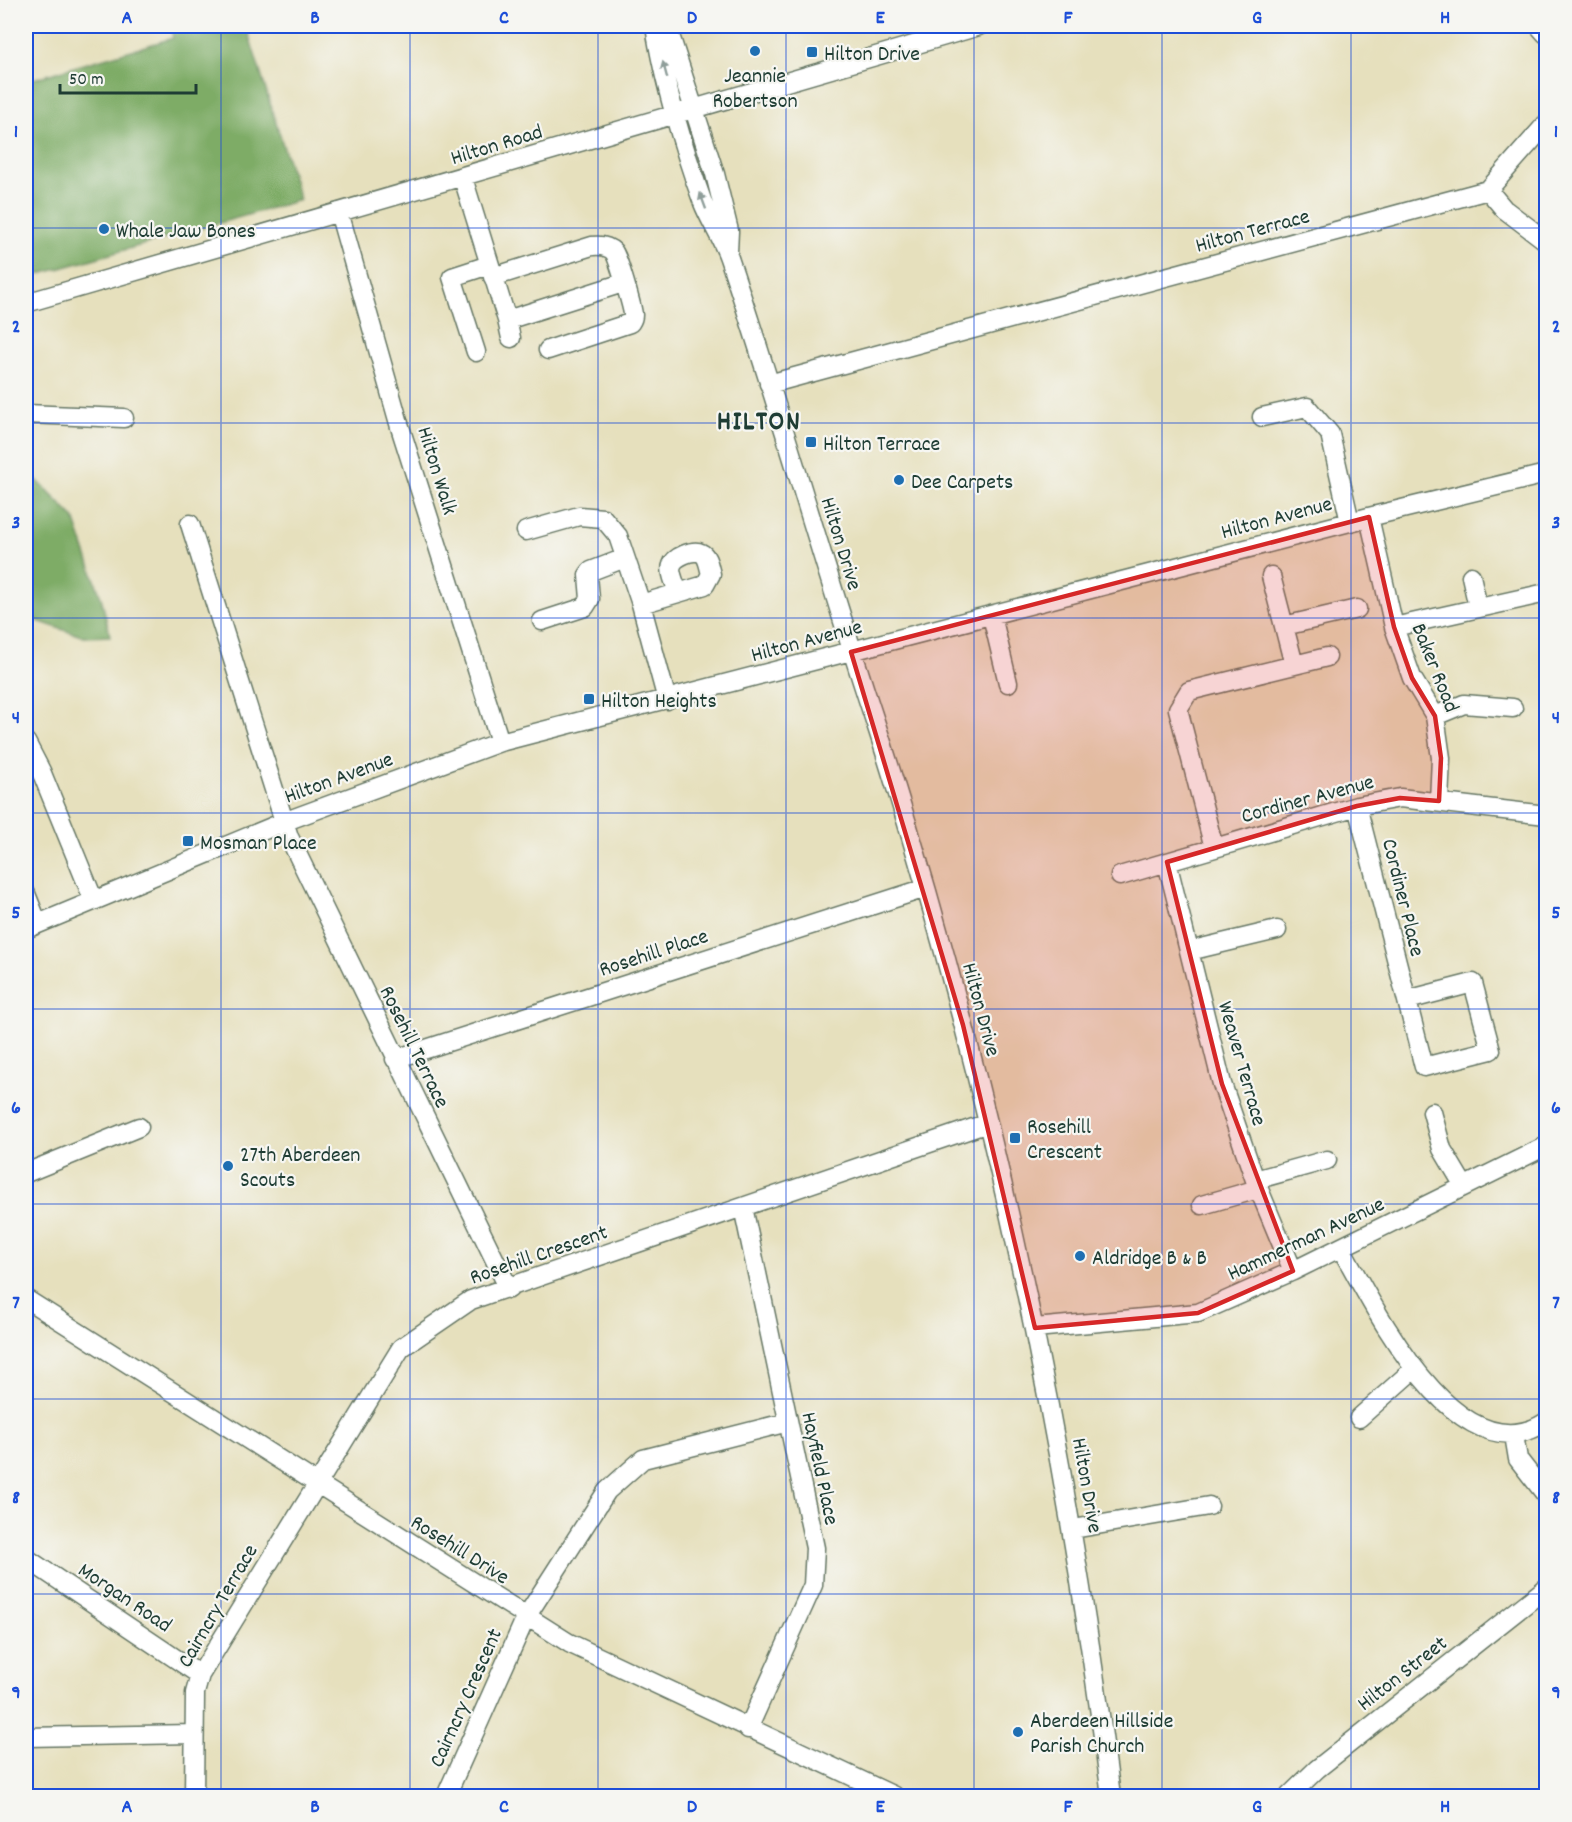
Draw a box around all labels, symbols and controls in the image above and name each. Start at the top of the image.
text: A [122,5,133,33]
text: B [310,5,320,33]
text: C [499,5,509,33]
text: D [687,5,698,33]
text: E [875,5,885,33]
text: F [1064,5,1074,33]
text: G [1252,5,1262,33]
text: H [1440,5,1450,33]
place label: Hilton Drive [824,40,920,71]
marker: Jeannie Robertson [748,44,762,58]
marker: Hilton Drive [805,45,819,59]
scale bar [60,57,196,95]
one-way arrow [659,61,669,79]
place label: Jeannie Robertson [712,62,798,118]
text: 50 m [69,68,104,93]
street label: Hilton Road [447,118,547,175]
text: 1 [14,119,18,147]
text: 1 [1554,119,1558,147]
one-way arrow [698,192,707,210]
street label: Hilton Terrace [1192,202,1314,263]
place label: Whale Jaw Bones [116,217,256,248]
marker: Whale Jaw Bones [97,222,111,236]
text: 2 [12,314,20,342]
text: 2 [1552,314,1560,342]
district label: HILTON [717,404,801,444]
street label: Hilton Walk [408,423,464,519]
place label: Hilton Terrace [823,430,940,461]
marker: Hilton Terrace [804,435,818,449]
place label: Dee Carpets [911,468,1013,499]
marker: Dee Carpets [892,473,906,487]
street label: Hilton Avenue [1218,490,1336,549]
street label: Hilton Drive [811,494,869,594]
text: 3 [12,510,20,538]
text: 3 [1552,510,1560,538]
street label: Hilton Avenue [748,613,866,672]
street label: Baker Road [1402,619,1466,718]
place label: Hilton Heights [601,687,717,718]
marker: Hilton Heights [582,692,596,706]
text: 4 [12,705,20,733]
text: 4 [1552,705,1560,733]
street label: Hilton Avenue [280,745,398,813]
street label: Cordiner Avenue [1238,768,1378,833]
place label: Mosman Place [200,829,317,860]
marker: Mosman Place [181,834,195,848]
street label: Cordiner Place [1372,836,1431,960]
text: 5 [11,900,21,928]
text: 5 [1551,900,1561,928]
street label: Rosehill Place [595,922,713,987]
street label: Hilton Drive [952,960,1007,1060]
street label: Rosehill Terrace [370,981,456,1114]
street label: Weaver Terrace [1208,998,1273,1130]
text: 6 [11,1095,21,1123]
text: 6 [1551,1095,1561,1123]
place label: Rosehill Crescent [1027,1113,1102,1169]
marker: Rosehill Crescent [1008,1131,1022,1145]
place label: 27th Aberdeen Scouts [240,1141,361,1197]
marker: 27th Aberdeen Scouts [221,1159,235,1173]
street label: Hammerman Avenue [1223,1190,1390,1290]
street label: Rosehill Crescent [466,1218,612,1294]
place label: Aldridge B & B [1092,1244,1207,1275]
marker: Aldridge B & B [1073,1249,1087,1263]
text: 7 [12,1290,20,1318]
text: 7 [1552,1290,1560,1318]
street label: Hayfield Place [791,1409,846,1528]
street label: Hilton Drive [1062,1436,1109,1536]
text: 8 [12,1485,20,1513]
text: 8 [1552,1485,1560,1513]
street label: Rosehill Drive [404,1508,515,1594]
street label: Cairncry Terrace [171,1539,267,1674]
street label: Morgan Road [71,1556,177,1642]
street label: Cairncry Crescent [423,1624,512,1773]
street label: Hilton Street [1351,1630,1455,1720]
text: 9 [11,1680,21,1708]
text: 9 [1551,1680,1561,1708]
place label: Aberdeen Hillside Parish Church [1030,1707,1173,1763]
marker: Aberdeen Hillside Parish Church [1011,1725,1025,1739]
text: A [122,1794,133,1822]
text: B [310,1794,320,1822]
text: C [499,1794,509,1822]
text: D [687,1794,698,1822]
text: E [875,1794,885,1822]
text: F [1064,1794,1074,1822]
text: G [1252,1794,1262,1822]
text: H [1440,1794,1450,1822]

